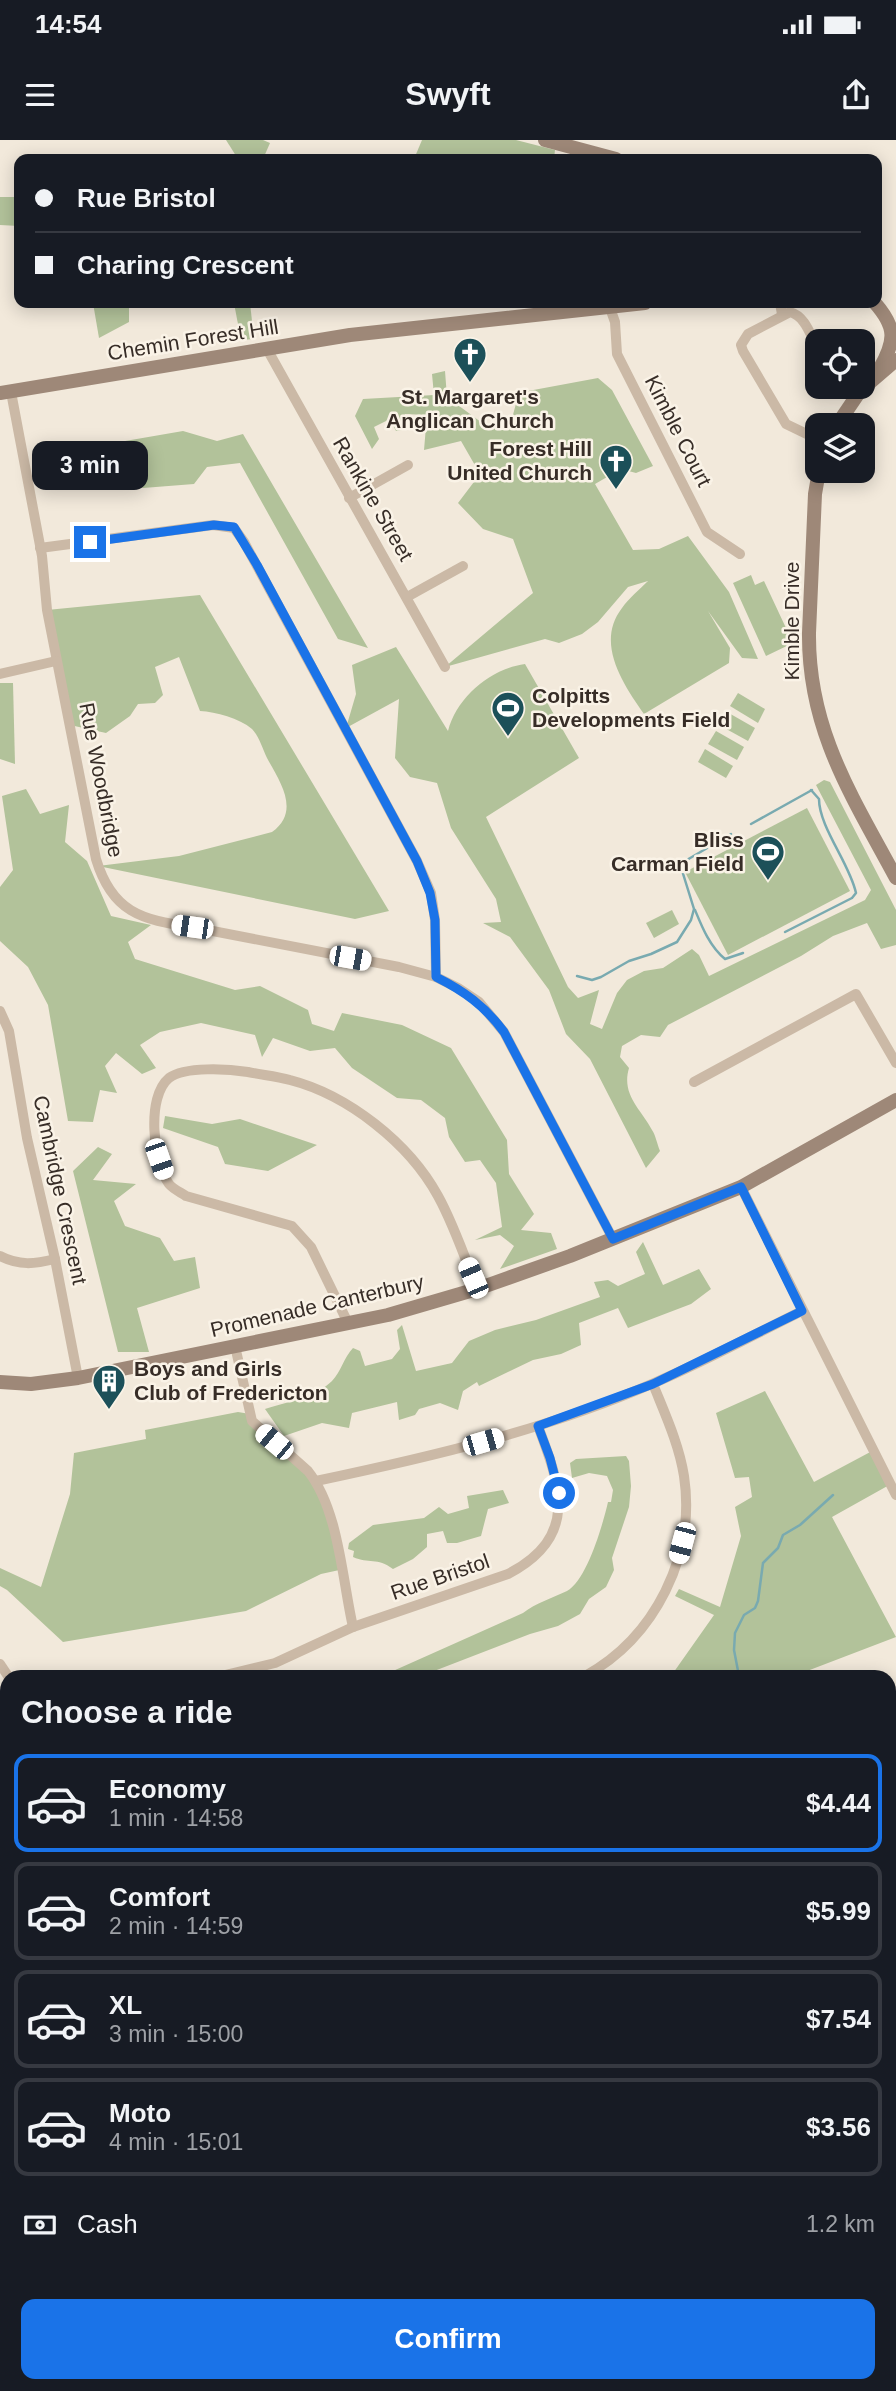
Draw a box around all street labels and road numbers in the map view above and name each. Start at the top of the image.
street label: Chemin Forest Hill [106,315,280,364]
street label: Kimble Court [641,371,716,490]
street label: Rankine Street [329,433,418,565]
street label: Kimble Drive [780,561,803,681]
street label: Rue Woodbridge [75,701,128,859]
street label: Cambridge Crescent [29,1093,92,1287]
street label: Promenade Canterbury [208,1270,426,1341]
street label: Rue Bristol [388,1549,492,1604]

